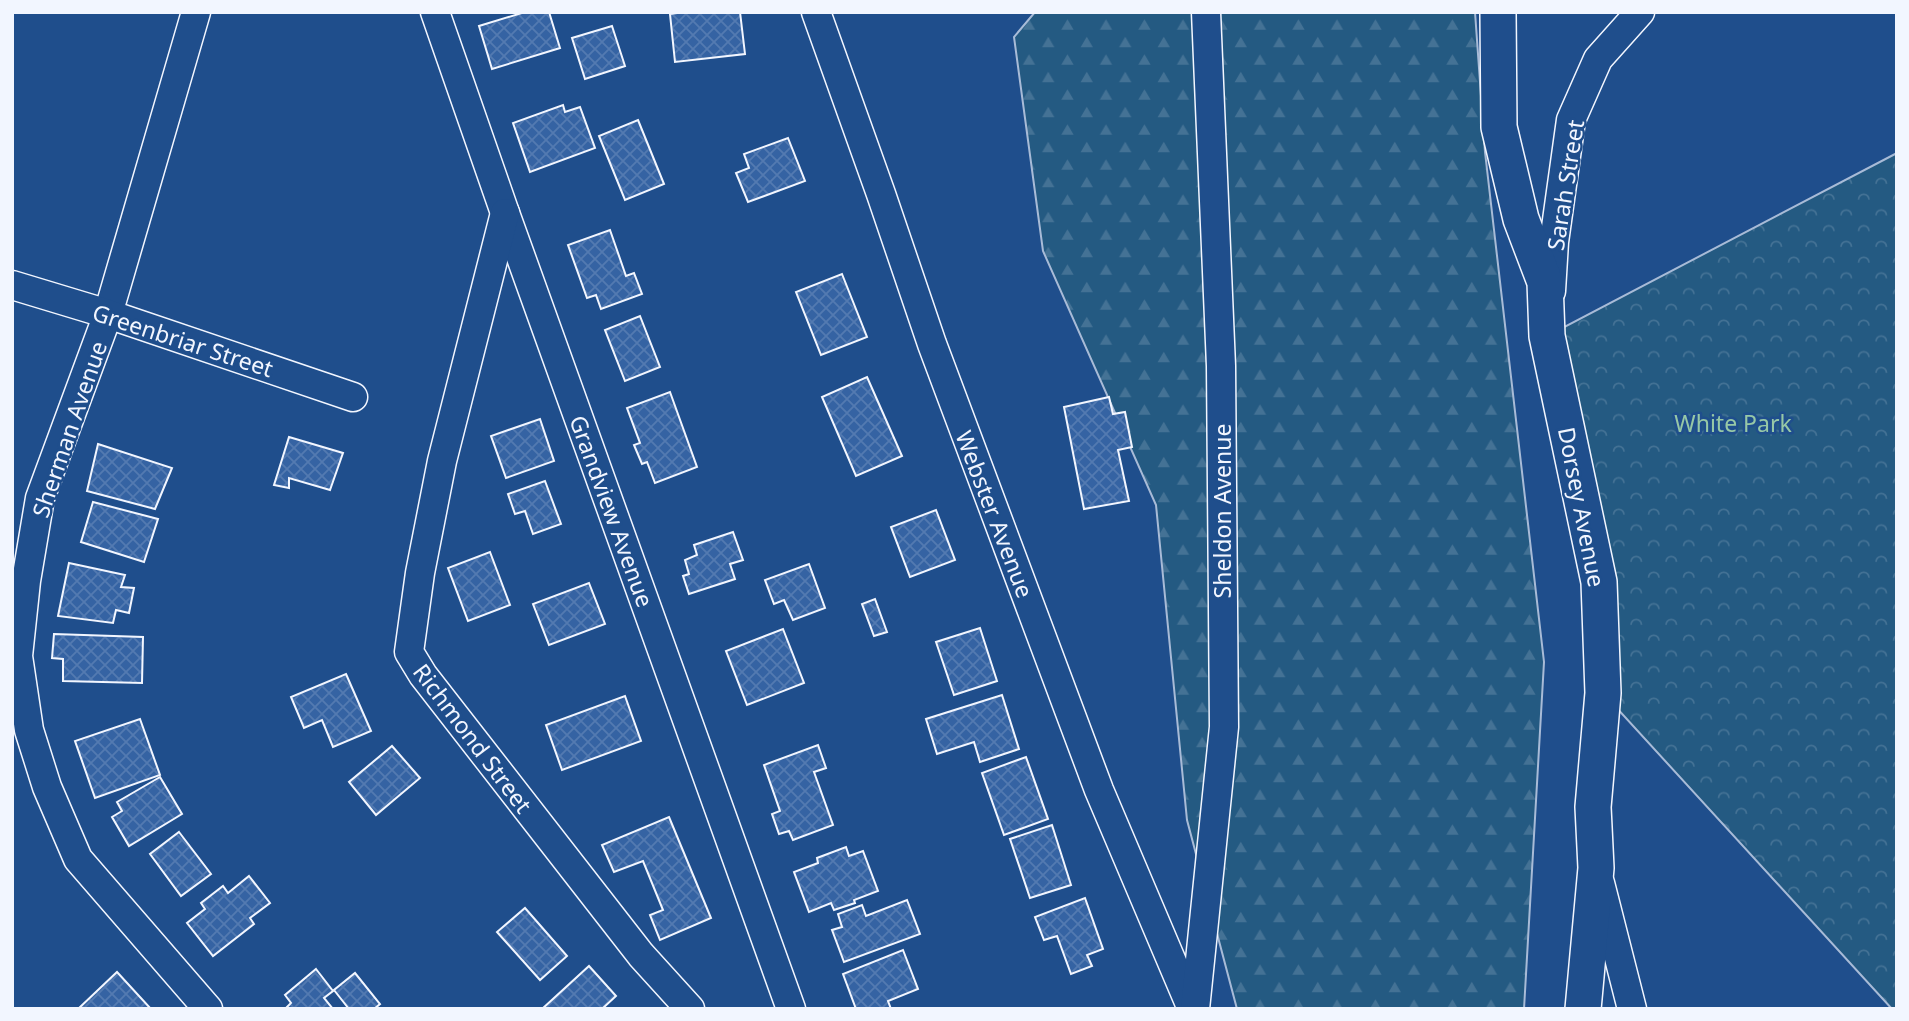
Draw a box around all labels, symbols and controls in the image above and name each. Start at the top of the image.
street label: Sarah Street [1539,117,1591,253]
street label: Greenbriar Street [89,296,277,384]
street label: Sherman Avenue [24,336,114,522]
park label: White Park [1674,407,1792,439]
street label: Grandview Avenue [562,411,662,611]
street label: Sheldon Avenue [1206,424,1238,598]
street label: Dorsey Avenue [1551,424,1613,590]
street label: Webster Avenue [948,426,1042,602]
street label: Richmond Street [406,657,540,819]

